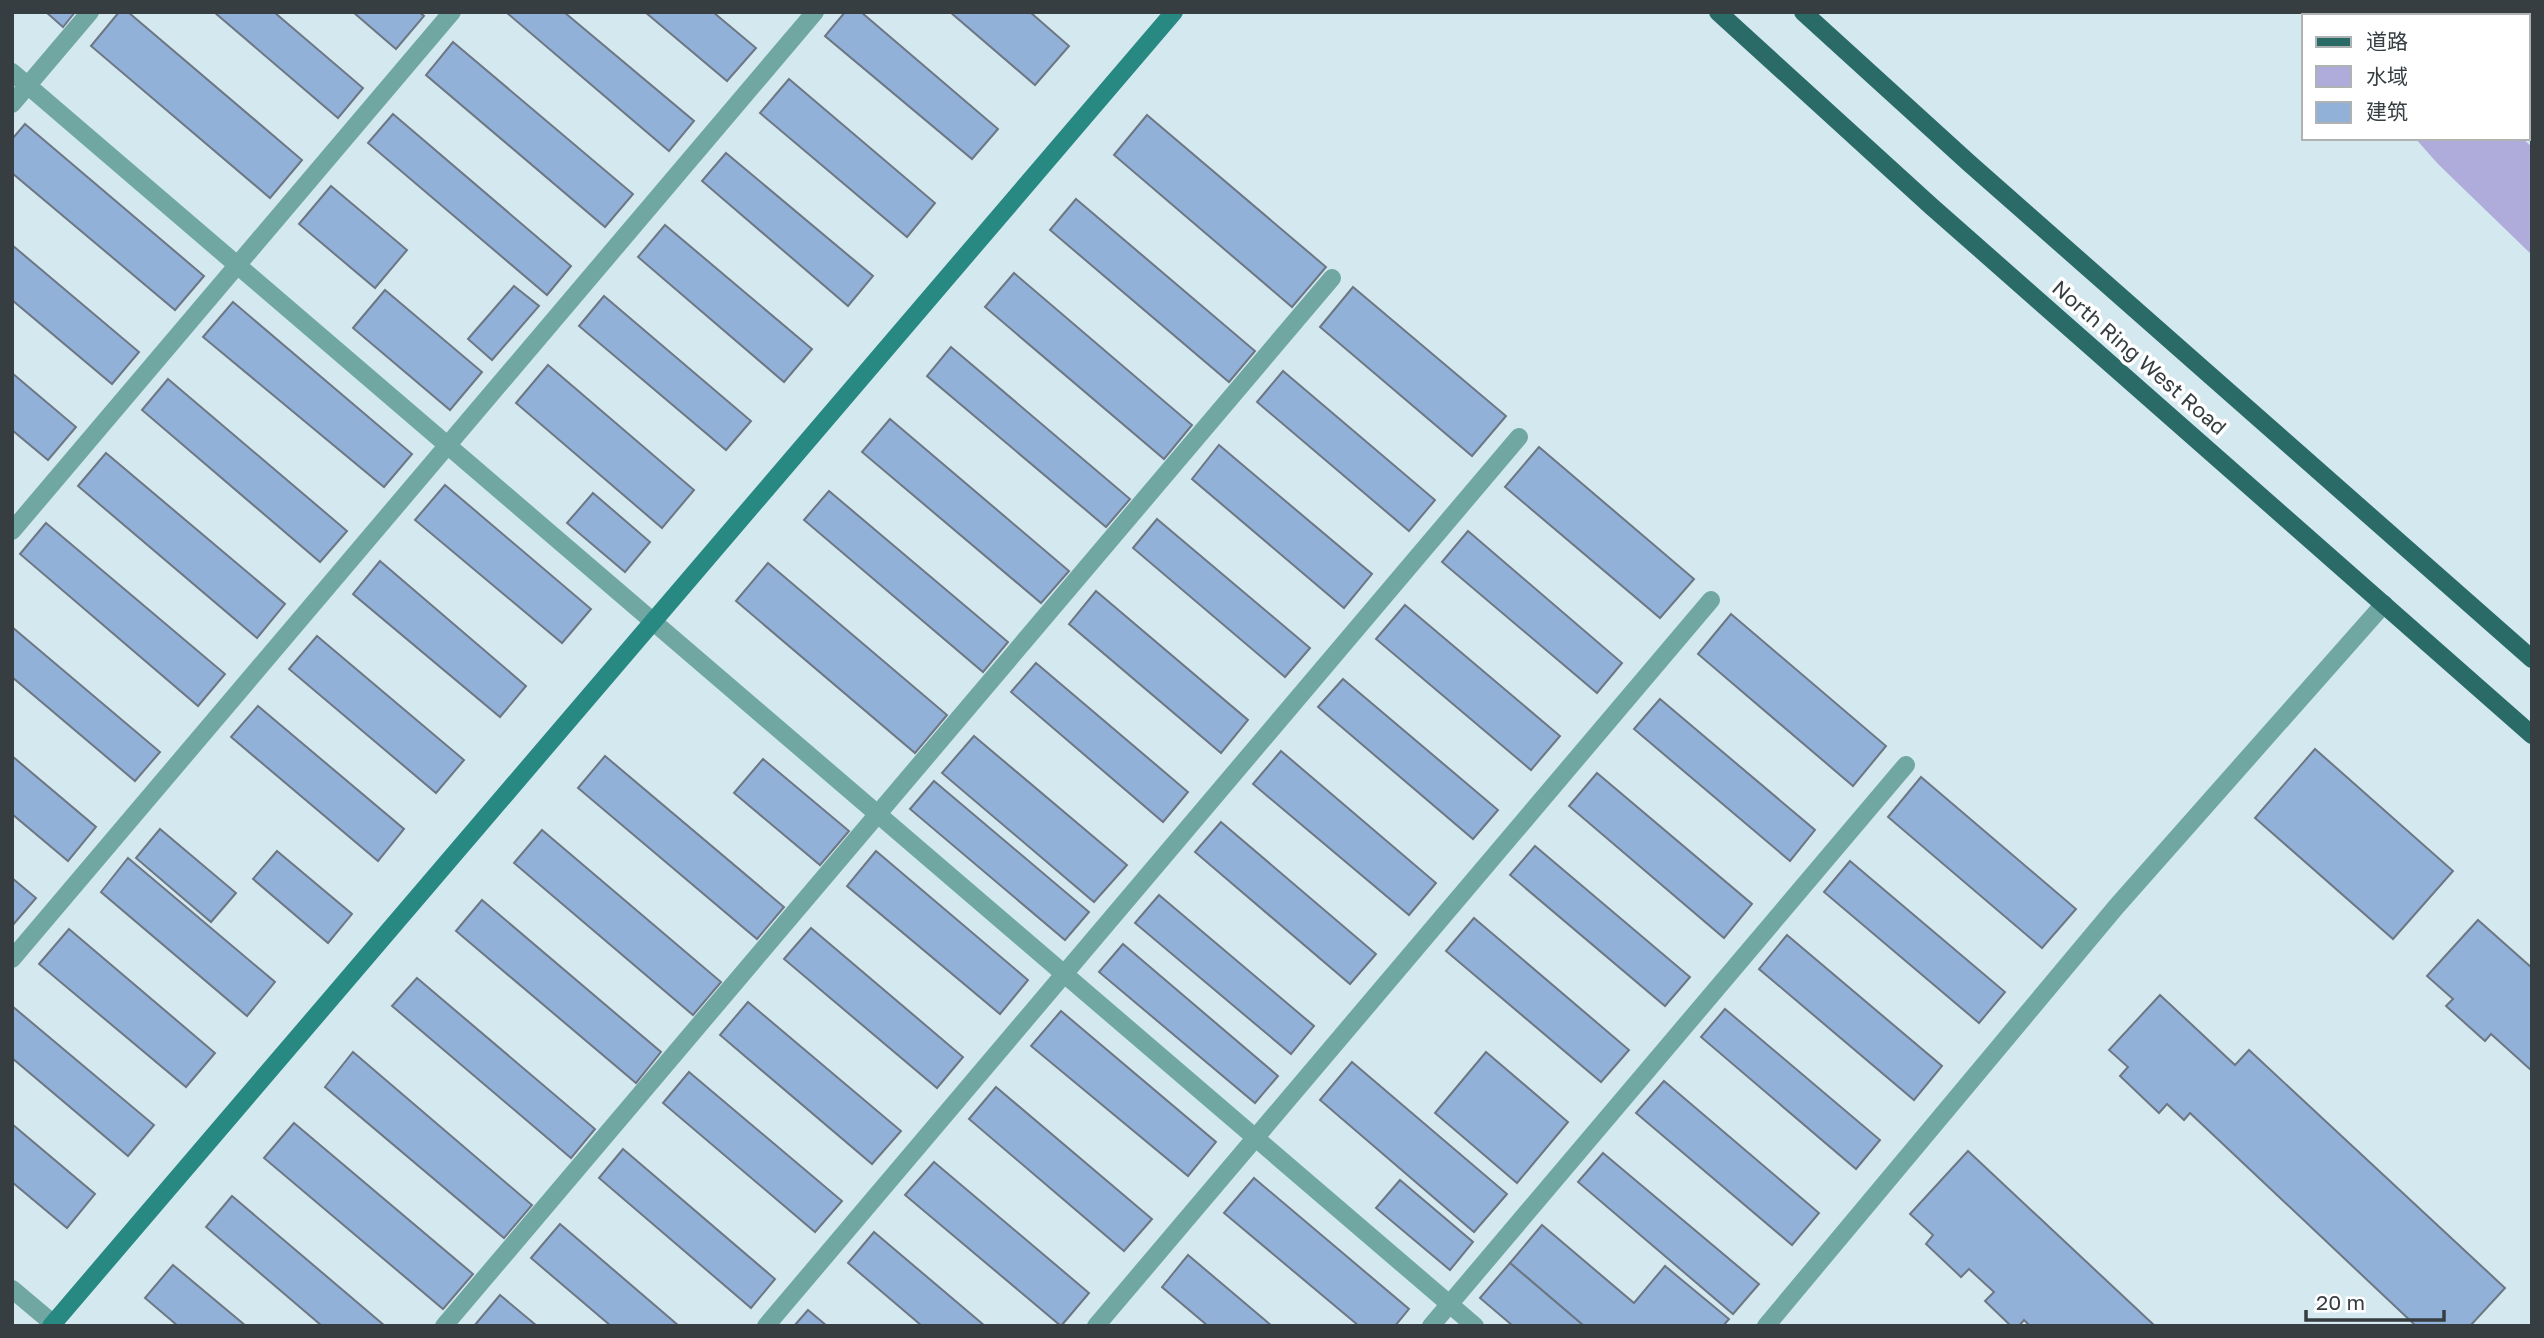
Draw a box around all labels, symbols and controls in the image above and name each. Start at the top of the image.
legend [2302,14,2530,140]
text: 道路 [2366,28,2408,54]
text: 水域 [2366,63,2408,89]
text: 建筑 [2366,98,2408,124]
street label: North Ring West Road [2047,274,2232,440]
scale bar [2306,1278,2444,1322]
text: 20 m [2316,1289,2365,1315]

